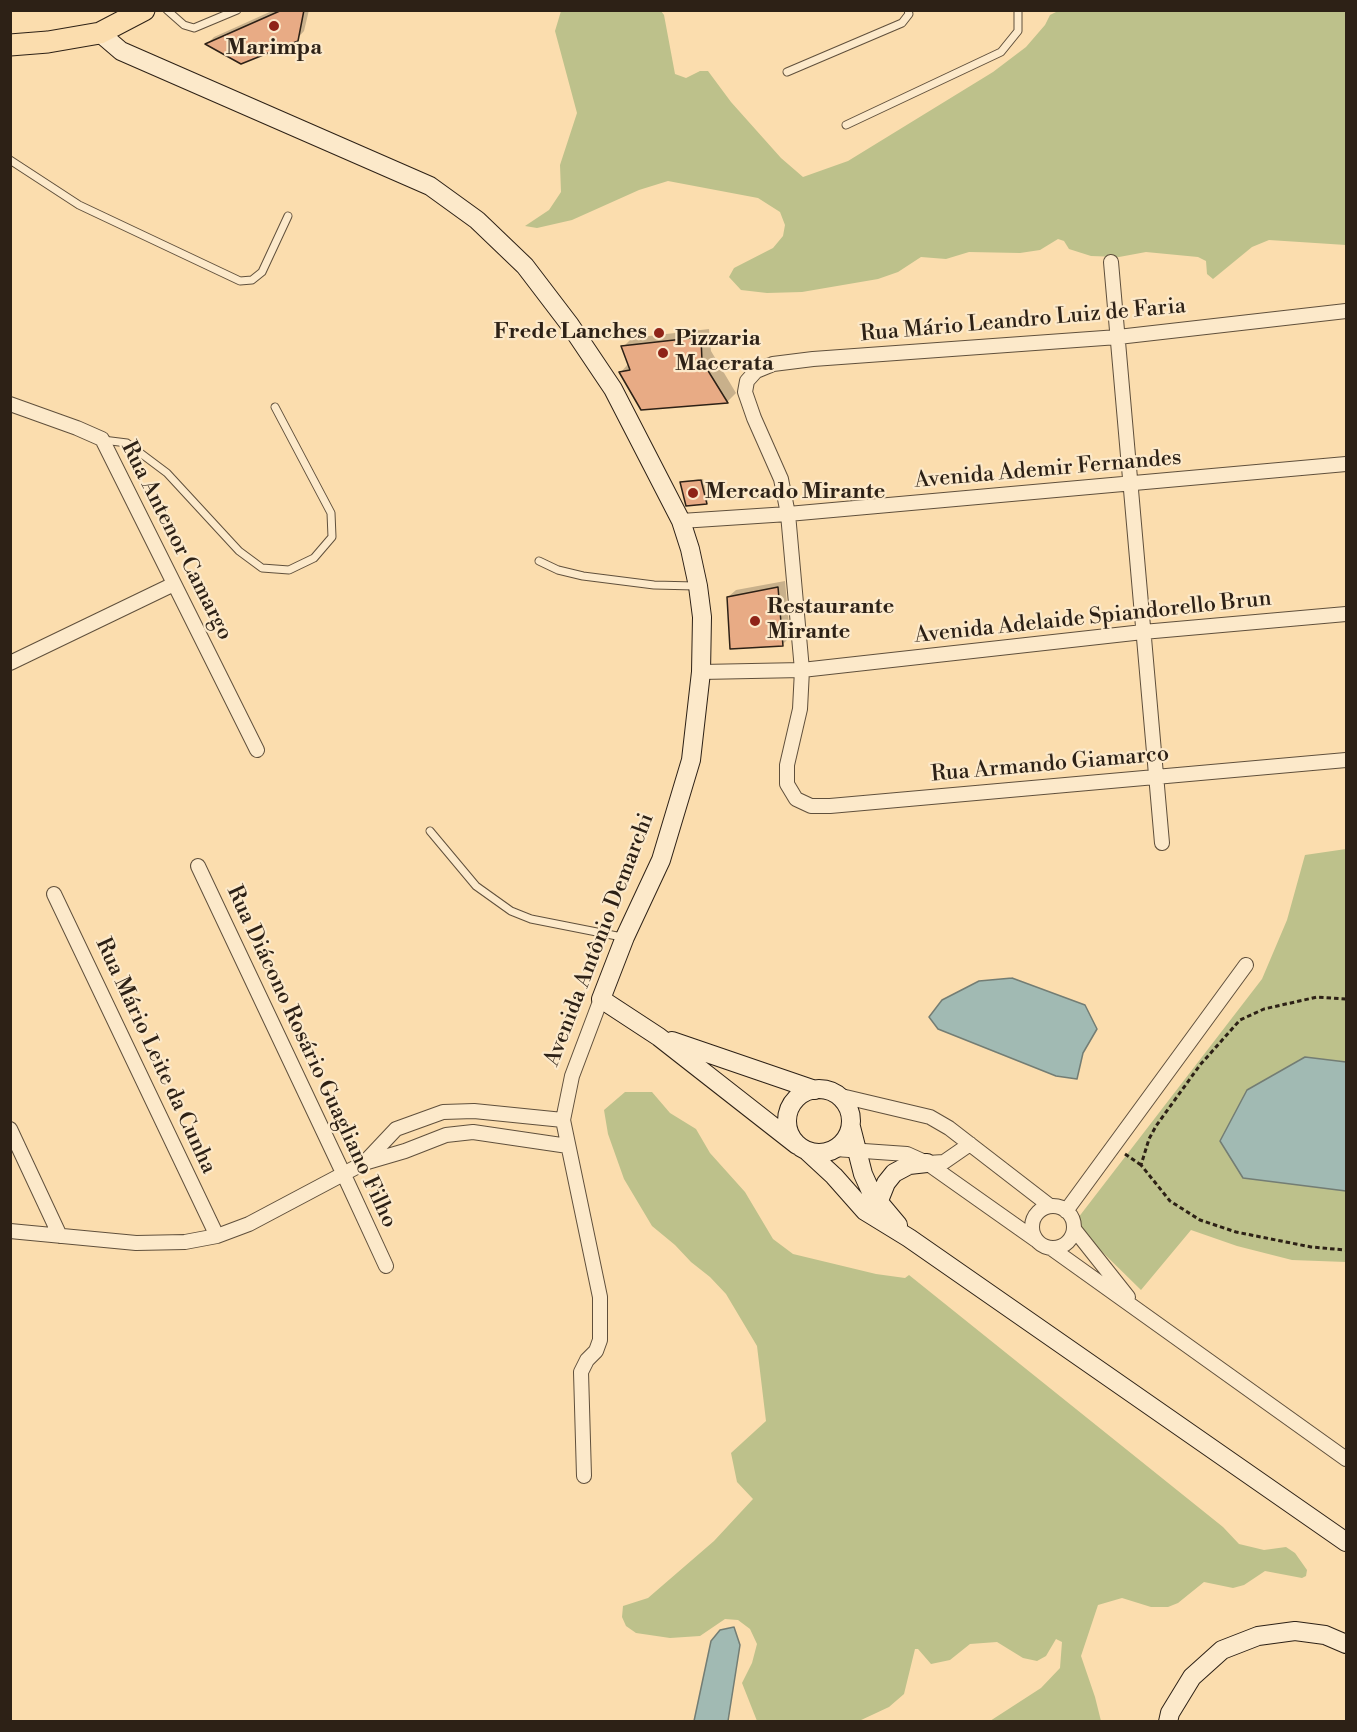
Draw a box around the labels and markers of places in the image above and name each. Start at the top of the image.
marker: Marimpa [267,19,281,33]
place label: Marimpa [226,36,322,62]
place label: Frede Lanches [494,320,647,346]
marker: Frede Lanches [652,326,666,340]
place label: Pizzaria Macerata [675,327,774,378]
marker: Pizzaria Macerata [656,346,670,360]
place label: Mercado Mirante [705,480,885,506]
marker: Mercado Mirante [686,486,700,500]
place label: Restaurante Mirante [767,595,894,646]
marker: Restaurante Mirante [748,614,762,628]

